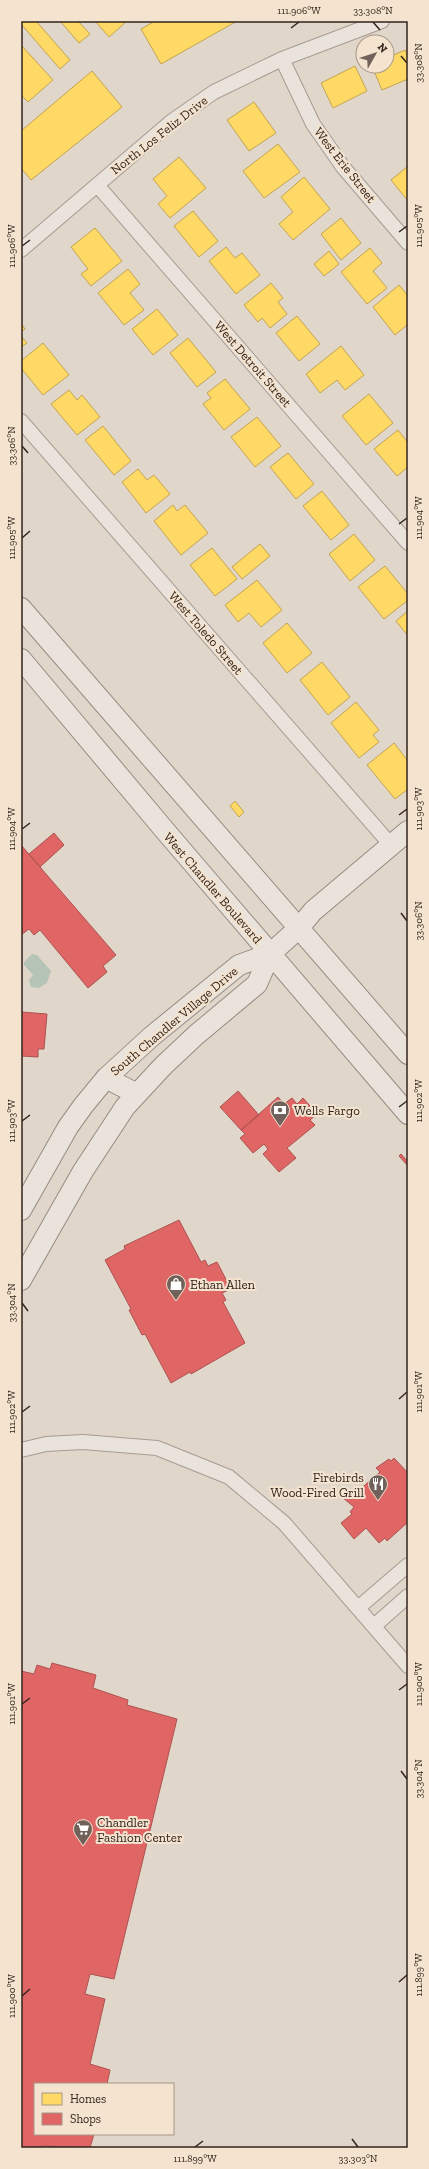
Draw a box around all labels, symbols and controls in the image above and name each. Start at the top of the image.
text: 111.906°W [277,5,321,17]
text: 33.308°N [353,5,393,17]
north arrow [355,34,395,74]
text: N [375,41,390,56]
text: 33.308°N [413,43,425,83]
street label: North Los Feliz Drive [108,93,210,177]
street label: West Erie Street [311,124,379,206]
text: 111.905°W [413,204,425,248]
text: 111.906°W [6,224,18,268]
street label: West Detroit Street [212,318,295,410]
text: 33.306°N [6,426,18,466]
text: 111.904°W [413,496,425,540]
text: 111.905°W [6,516,18,560]
street label: West Toledo Street [166,588,246,678]
text: 111.903°W [413,787,425,830]
text: 111.904°W [6,807,18,851]
street label: West Chandler Boulevard [161,829,265,947]
text: 33.306°N [413,901,425,941]
street label: South Chandler Village Drive [107,963,241,1079]
text: 111.902°W [413,1079,425,1123]
text: 111.903°W [6,1099,18,1142]
bank icon: Wells Fargo [269,1099,291,1127]
place label: Wells Fargo [294,1103,360,1118]
shop icon: Ethan Allen [165,1273,187,1301]
place label: Ethan Allen [190,1277,255,1292]
text: 33.304°N [6,1283,18,1323]
text: 111.901°W [413,1371,425,1413]
text: 111.902°W [6,1390,18,1434]
place label: Firebirds Wood-Fired Grill [270,1470,365,1500]
restaurant icon: Firebirds Wood-Fired Grill [367,1473,389,1501]
text: 111.900°W [413,1661,425,1706]
text: 111.901°W [6,1683,18,1725]
text: 33.304°N [413,1759,425,1799]
place label: Chandler Fashion Center [97,1815,182,1845]
supermarket icon: Chandler Fashion Center [72,1818,94,1846]
text: 111.899°W [413,1953,425,1996]
text: 111.900°W [6,1973,18,2018]
legend [34,2083,174,2135]
text: Homes [70,2092,106,2106]
text: Shops [70,2112,101,2126]
text: 111.899°W [174,2153,217,2165]
text: 33.303°N [339,2153,378,2165]

